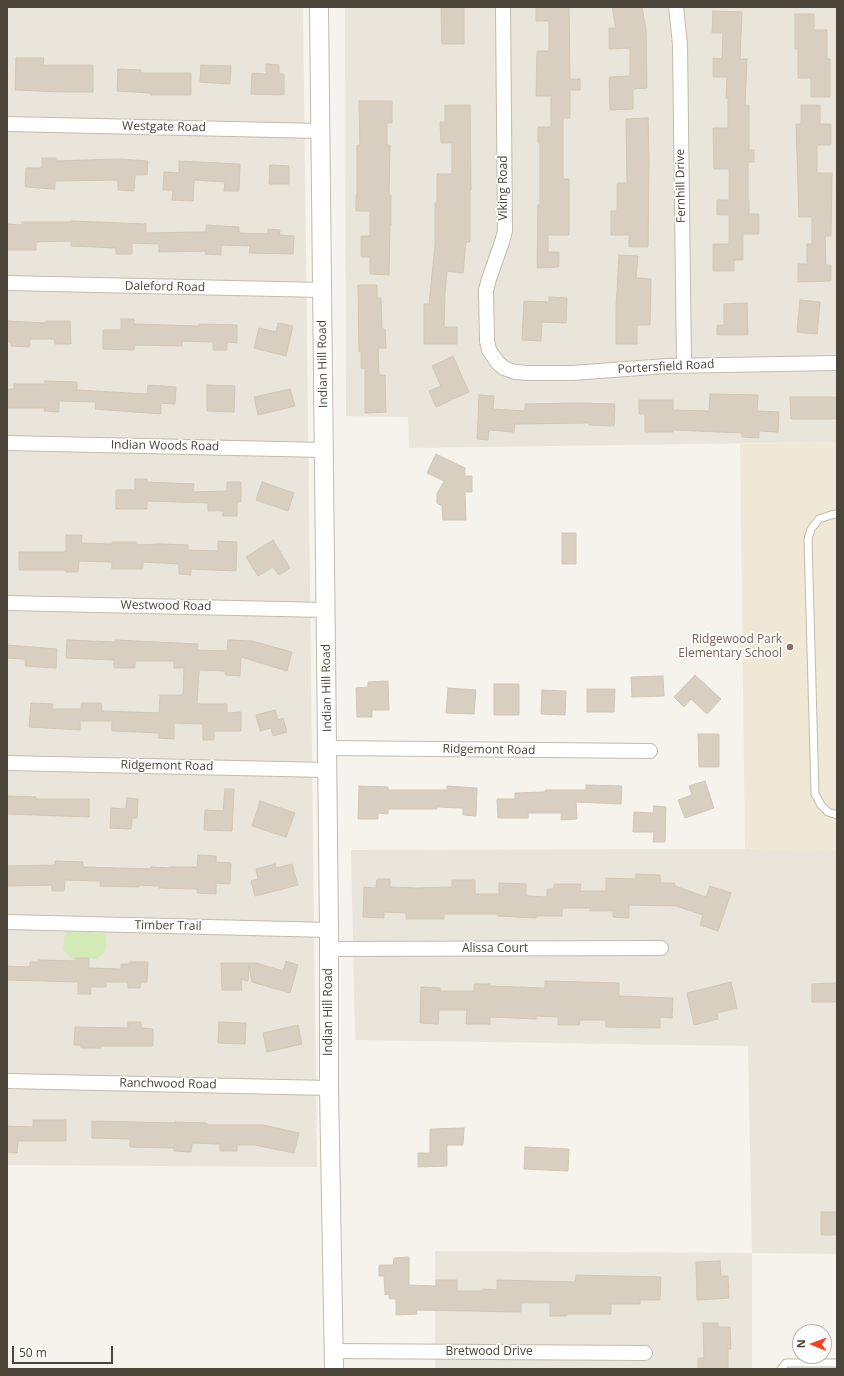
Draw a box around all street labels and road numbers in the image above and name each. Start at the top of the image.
street label: Westgate Road [122,119,206,135]
street label: Fernhill Drive [673,149,689,223]
street label: Viking Road [497,155,511,221]
street label: Daleford Road [125,279,205,295]
street label: Indian Hill Road [315,320,331,408]
street label: Portersfield Road [617,357,715,377]
street label: Indian Woods Road [111,438,219,454]
street label: Westwood Road [121,598,211,614]
street label: Indian Hill Road [319,644,335,732]
street label: Ridgemont Road [443,742,535,758]
street label: Ridgemont Road [121,758,213,774]
street label: Timber Trail [134,918,202,934]
street label: Alissa Court [462,942,528,956]
street label: Indian Hill Road [322,968,336,1056]
street label: Ranchwood Road [119,1076,217,1092]
street label: Bretwood Drive [445,1345,533,1359]

